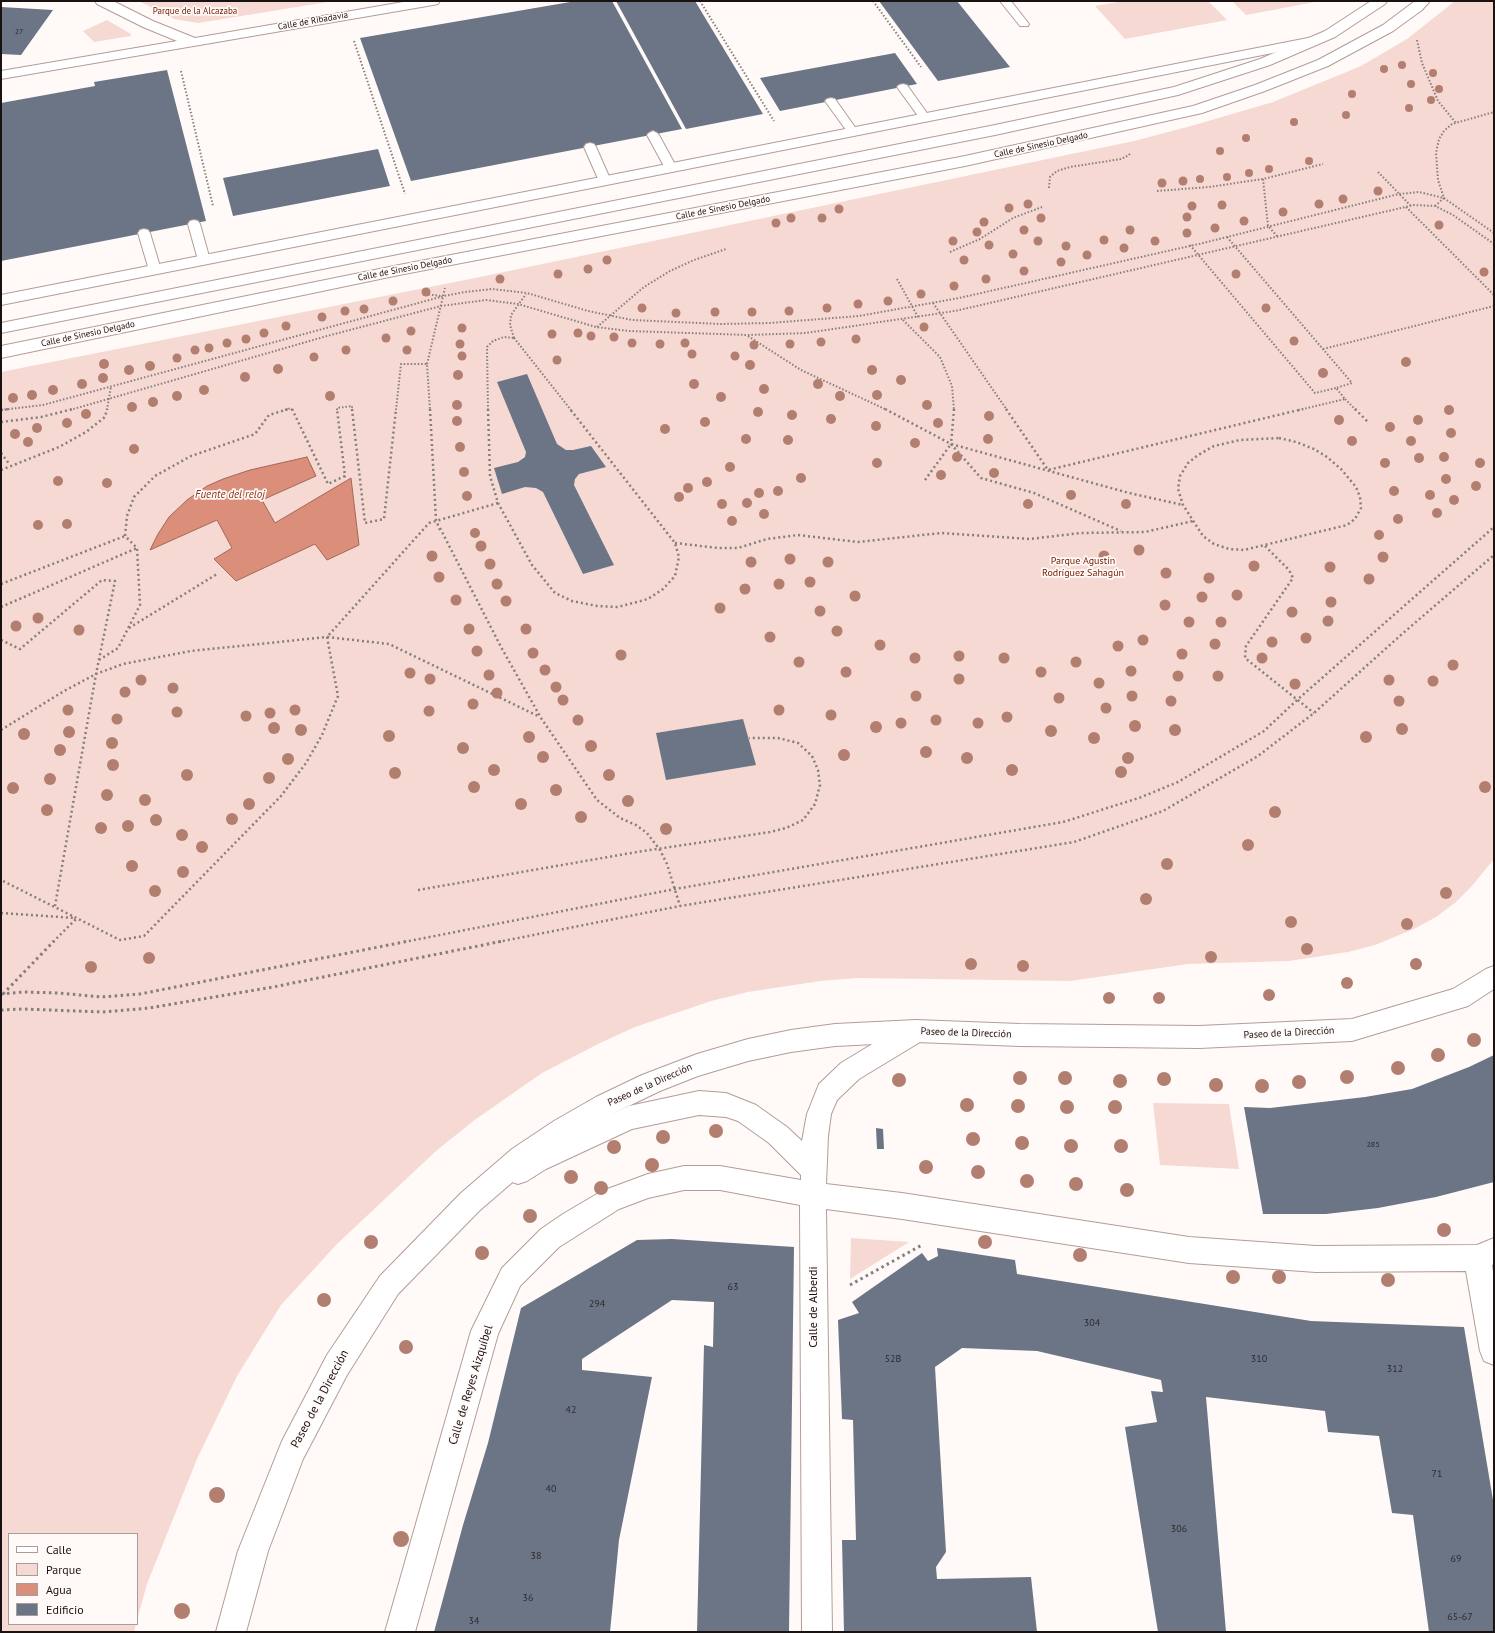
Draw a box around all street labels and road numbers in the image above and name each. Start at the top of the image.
street label: Calle de Ribadavia [277,10,349,32]
street label: Calle de Sinesio Delgado [993,130,1089,160]
street label: Calle de Sinesio Delgado [675,194,771,222]
street label: Calle de Sinesio Delgado [357,255,453,283]
street label: Calle de Sinesio Delgado [40,319,136,349]
street label: Paseo de la Dirección [920,1025,1012,1041]
street label: Paseo de la Dirección [1243,1025,1335,1041]
street label: Paseo de la Dirección [606,1061,694,1109]
street label: Calle de Alberdi [807,1266,821,1348]
street label: Calle de Reyes Aizquíbel [446,1323,496,1447]
street label: Paseo de la Dirección [288,1347,352,1451]

